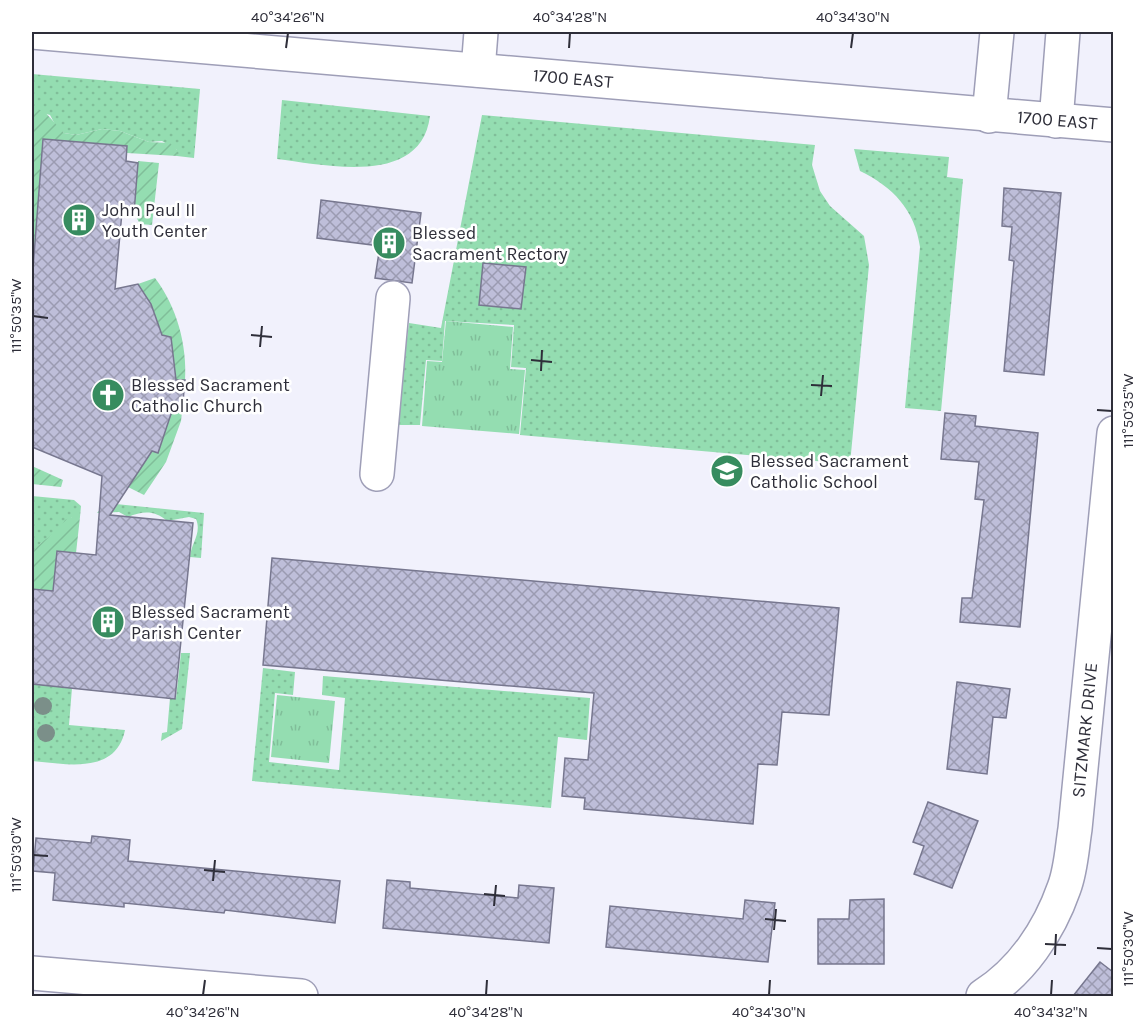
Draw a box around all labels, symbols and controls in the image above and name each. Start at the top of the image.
text: 40°34'26"N [251,8,325,26]
text: 40°34'28"N [533,8,607,26]
text: 40°34'30"N [816,8,890,26]
street label: 1700 EAST [532,64,614,93]
street label: 1700 EAST [1016,106,1098,135]
place label: John Paul II Youth Center [102,199,207,242]
building icon: John Paul II Youth Center [61,202,97,238]
place label: Blessed Sacrament Rectory [412,222,568,265]
building icon: Blessed Sacrament Rectory [371,225,407,261]
text: 111°50'35"W [7,278,25,353]
text: 111°50'35"W [1119,373,1137,448]
place label: Blessed Sacrament Catholic Church [131,374,290,417]
church icon: Blessed Sacrament Catholic Church [90,377,126,413]
place label: Blessed Sacrament Catholic School [750,450,909,493]
school or university icon: Blessed Sacrament Catholic School [709,453,745,489]
place label: Blessed Sacrament Parish Center [131,601,290,644]
building icon: Blessed Sacrament Parish Center [90,604,126,640]
street label: SITZMARK DRIVE [1067,661,1102,799]
text: 111°50'30"W [7,817,25,893]
text: 111°50'30"W [1119,911,1137,987]
text: 40°34'26"N [166,1003,240,1021]
text: 40°34'28"N [449,1003,523,1021]
text: 40°34'30"N [732,1003,806,1021]
text: 40°34'32"N [1014,1003,1088,1021]

